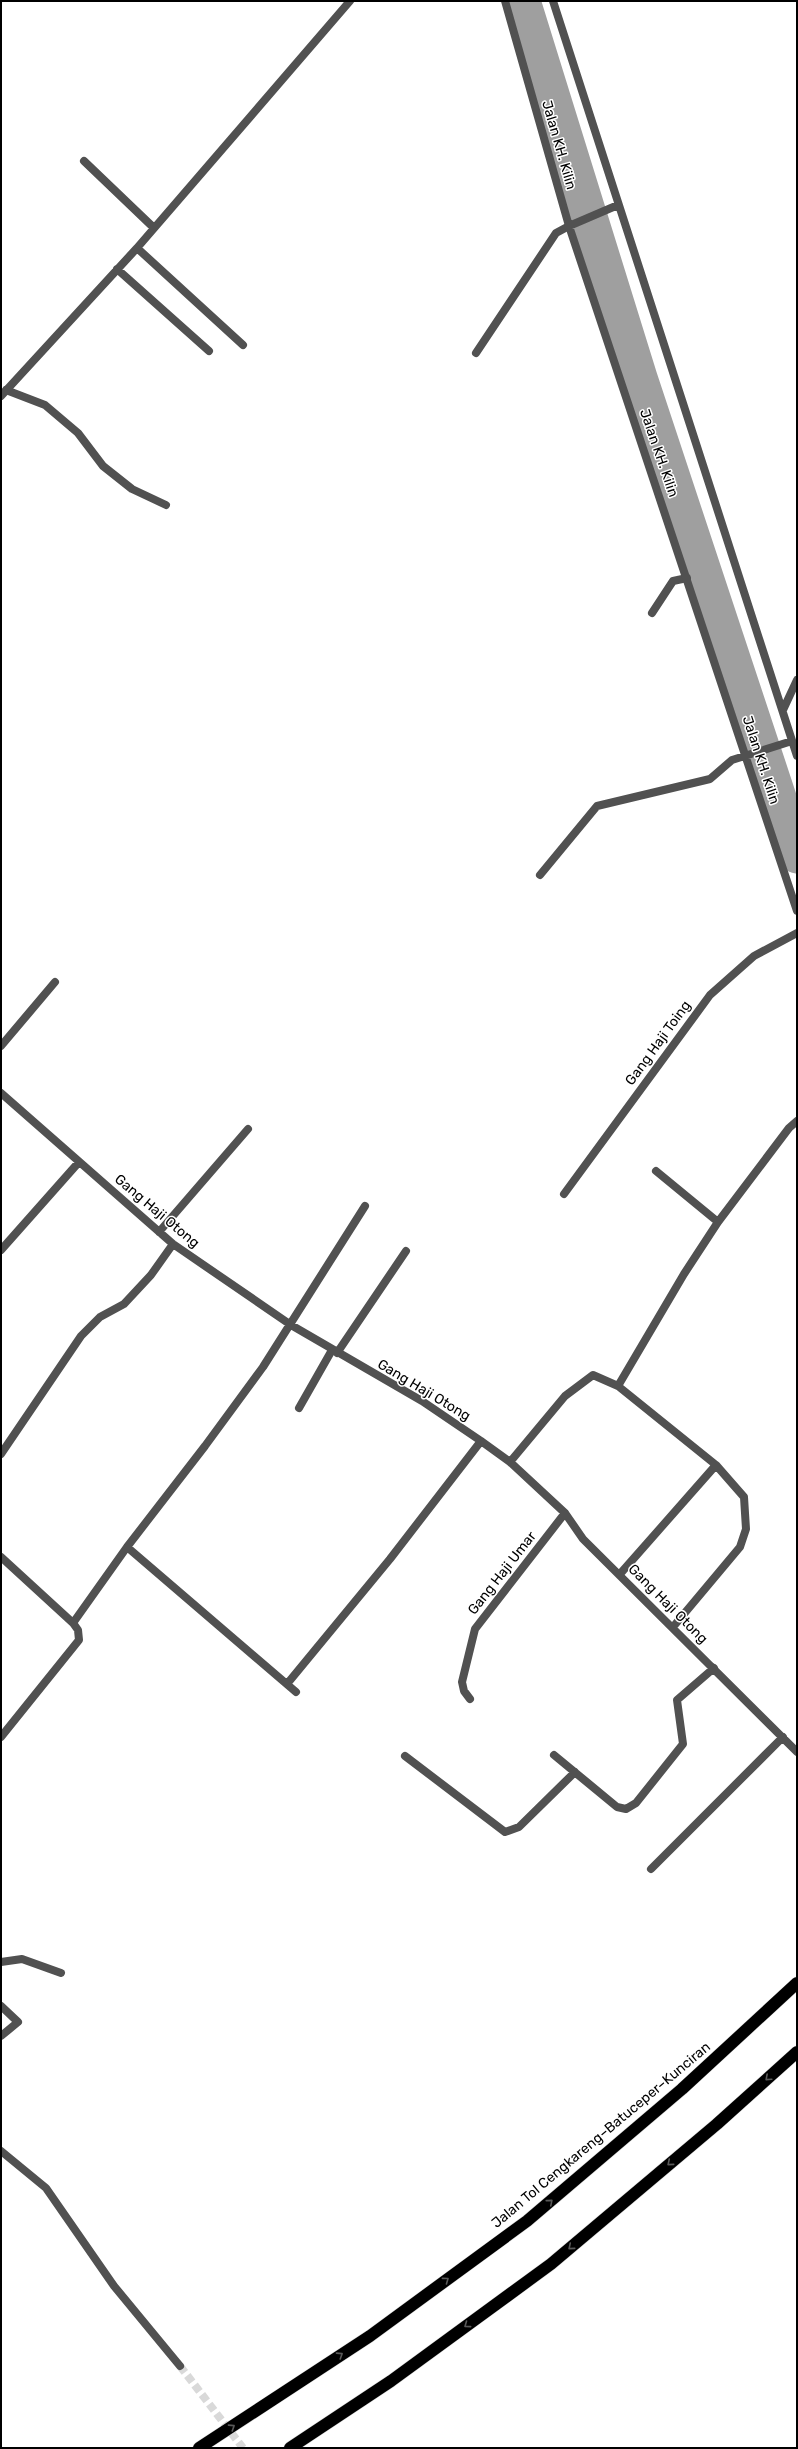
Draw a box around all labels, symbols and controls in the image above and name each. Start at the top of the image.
street label: Jalan KH. Kilin [538,98,580,192]
street label: Jalan KH. Kilin [636,407,682,499]
street label: Jalan KH. Kilin [739,714,783,806]
street label: Gang Haji Toing [622,997,694,1089]
street label: Gang Haji Otong [111,1171,203,1251]
street label: Gang Haji Otong [374,1356,474,1424]
street label: Gang Haji Umar [464,1527,540,1618]
street label: Gang Haji Otong [625,1561,711,1647]
street label: Jalan Tol Cengkareng–Batuceper–Kunciran [488,2038,714,2232]
one-way arrow [765,2073,773,2081]
one-way arrow [667,2159,675,2166]
one-way arrow [545,2199,553,2206]
one-way arrow [568,2243,575,2250]
one-way arrow [442,2278,449,2285]
one-way arrow [464,2321,471,2328]
one-way arrow [336,2353,343,2360]
one-way arrow [228,2424,235,2431]

